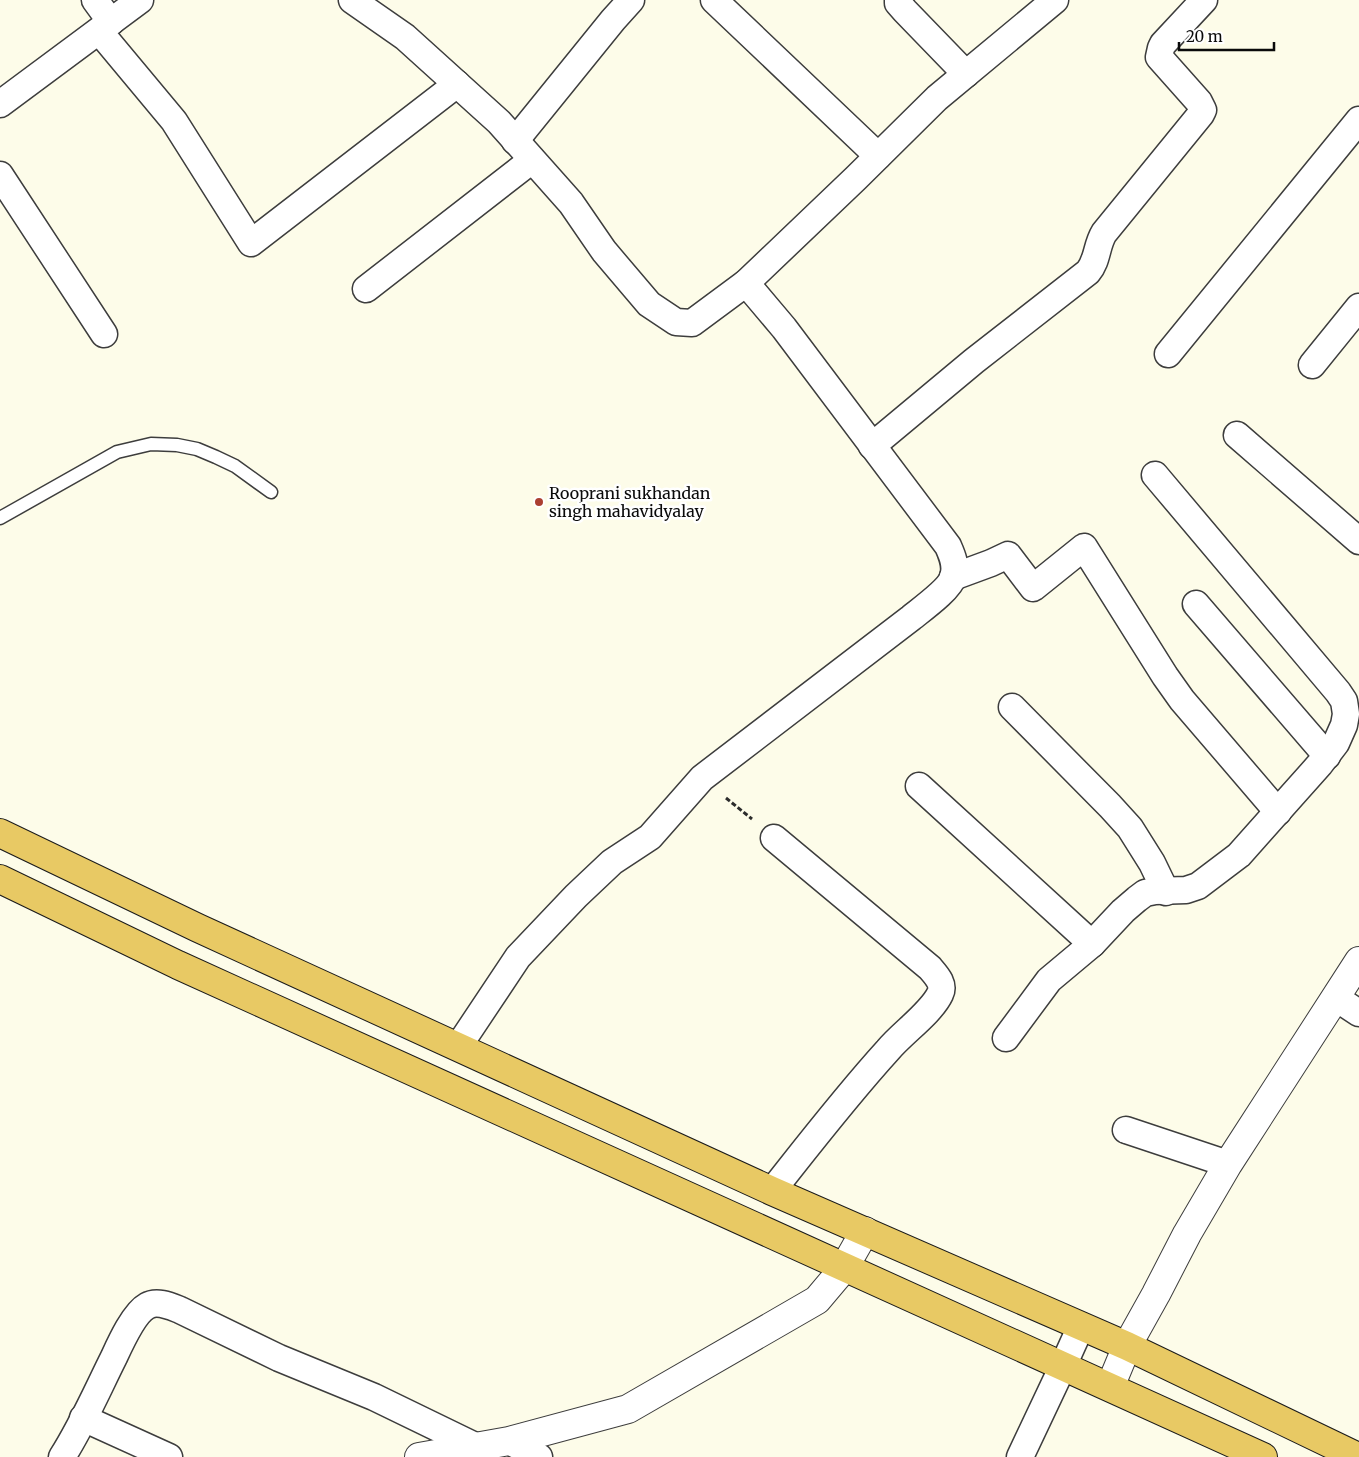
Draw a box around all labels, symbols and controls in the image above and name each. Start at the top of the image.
scale bar [1179,20,1274,52]
text: 20 m [1186,27,1223,46]
place label: Rooprani sukhandan singh mahavidyalay [549,483,711,521]
marker: Rooprani sukhandan singh mahavidyalay [533,496,545,508]

